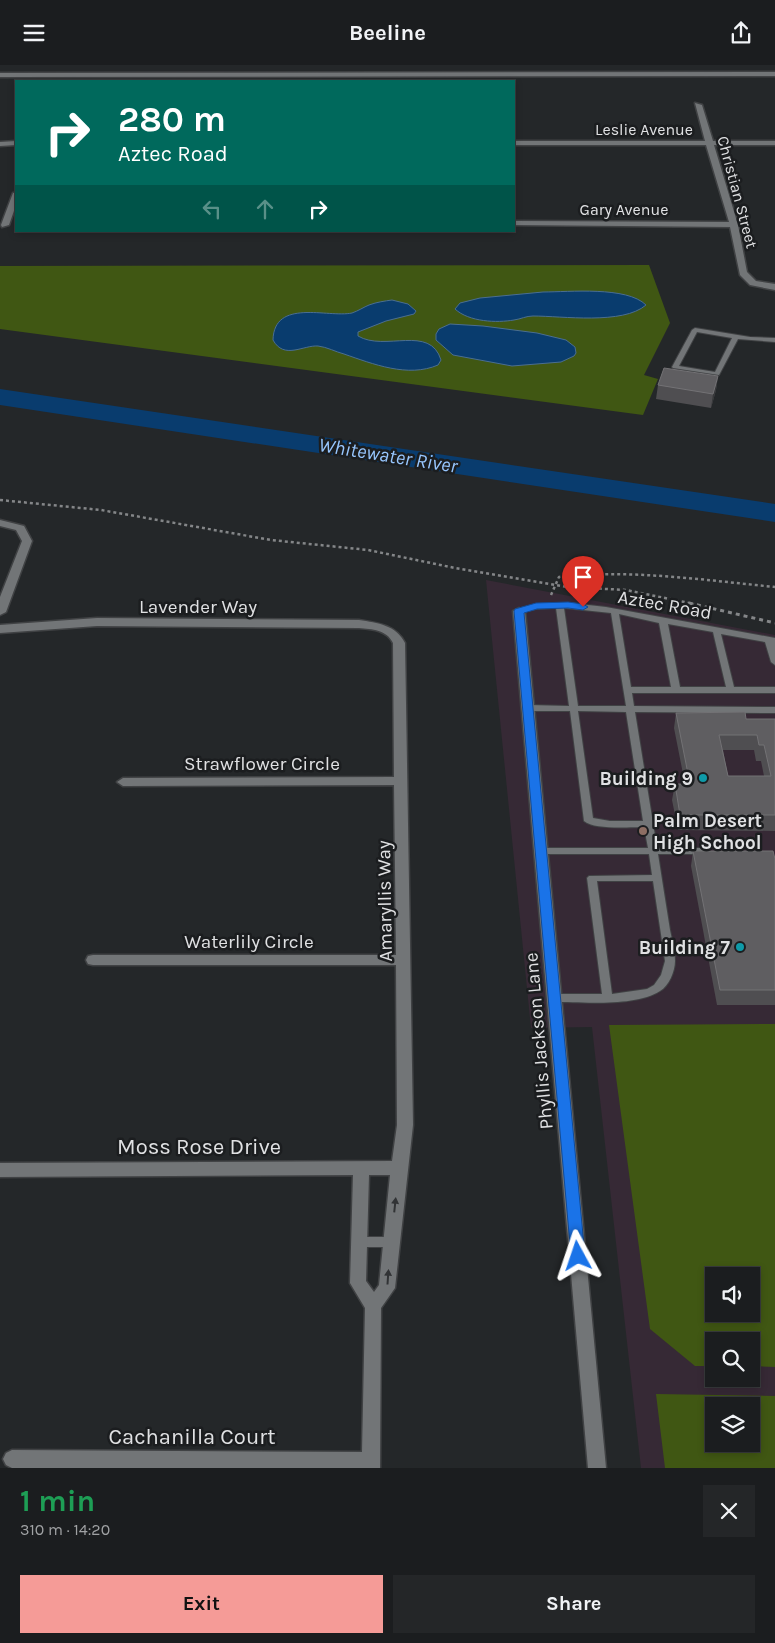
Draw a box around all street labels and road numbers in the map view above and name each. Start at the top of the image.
street label: Leslie Avenue [595,120,693,139]
street label: Christian Street [713,134,762,250]
street label: Gary Avenue [580,200,668,219]
street label: Aztec Road [616,586,713,624]
street label: Lavender Way [139,596,257,618]
street label: Strawflower Circle [184,753,340,775]
street label: Amaryllis Way [373,840,397,962]
street label: Waterlily Circle [184,931,314,953]
street label: Phyllis Jackson Lane [520,952,558,1130]
street label: Moss Rose Drive [117,1134,281,1160]
street label: Cachanilla Court [109,1424,275,1450]

